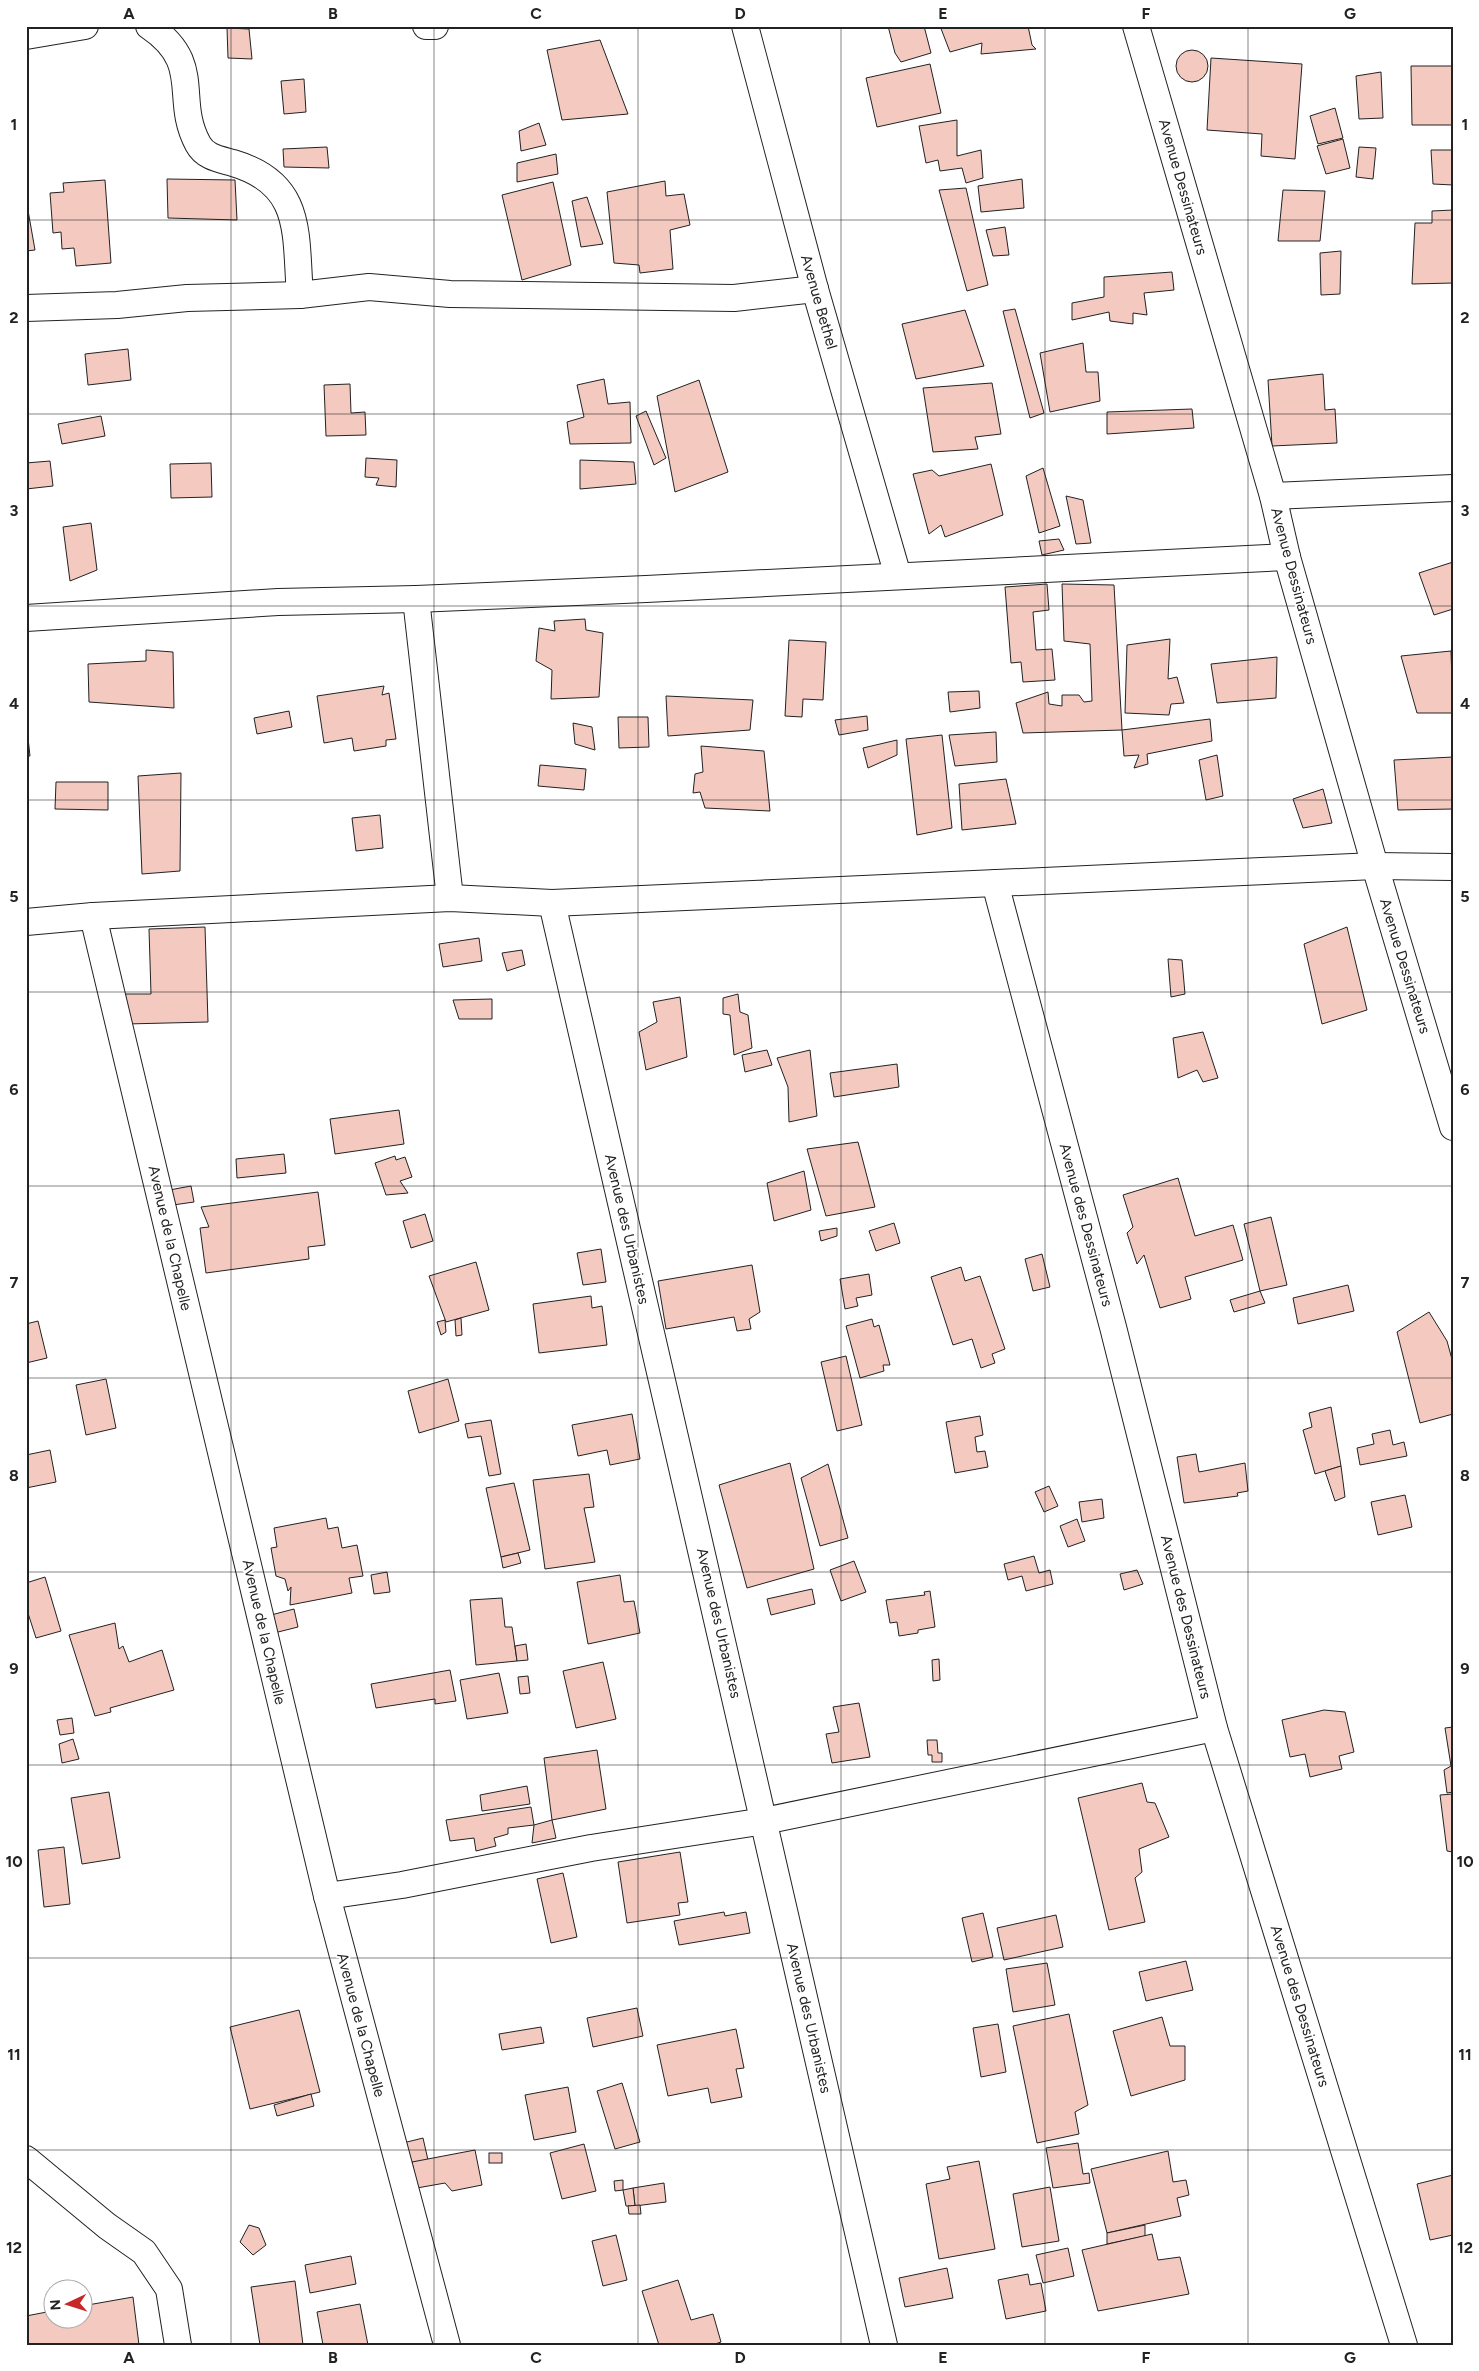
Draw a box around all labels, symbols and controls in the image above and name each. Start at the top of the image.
text: A [123,4,135,23]
text: B [328,4,338,23]
text: C [530,4,542,23]
text: D [734,4,746,23]
text: E [938,4,948,23]
text: F [1142,4,1151,23]
text: G [1344,4,1356,23]
text: 1 [11,115,17,134]
text: 1 [1462,115,1468,134]
street label: Avenue Dessinateurs [1155,117,1211,257]
street label: Avenue Bethel [797,253,841,351]
text: 2 [9,308,19,327]
text: 2 [1460,308,1470,327]
text: 3 [10,501,19,520]
text: 3 [1461,501,1470,520]
street label: Avenue Dessinateurs [1267,506,1321,646]
text: 4 [9,694,19,713]
text: 4 [1460,694,1470,713]
text: 5 [9,887,19,906]
text: 5 [1460,887,1470,906]
street label: Avenue Dessinateurs [1376,896,1434,1036]
text: 6 [9,1080,19,1099]
text: 6 [1460,1080,1470,1099]
street label: Avenue des Dessinateurs [1056,1141,1116,1309]
street label: Avenue des Urbanistes [601,1152,653,1306]
street label: Avenue de la Chapelle [145,1164,195,1312]
text: 7 [10,1273,19,1292]
text: 7 [1461,1273,1470,1292]
text: 8 [9,1466,19,1485]
text: 8 [1460,1466,1470,1485]
street label: Avenue des Dessinateurs [1157,1533,1215,1701]
street label: Avenue des Urbanistes [693,1546,745,1700]
street label: Avenue de la Chapelle [239,1558,289,1706]
text: 9 [9,1659,19,1678]
text: 9 [1460,1659,1470,1678]
text: 10 [5,1852,23,1871]
text: 10 [1456,1852,1474,1871]
street label: Avenue des Dessinateurs [1267,1923,1333,2089]
street label: Avenue des Urbanistes [783,1941,835,2095]
street label: Avenue de la Chapelle [333,1951,389,2099]
text: 11 [7,2045,21,2064]
text: 11 [1458,2045,1472,2064]
text: 12 [6,2238,22,2257]
text: 12 [1457,2238,1473,2257]
north arrow [42,2278,92,2328]
text: N [47,2299,64,2311]
text: A [123,2348,135,2367]
text: B [328,2348,338,2367]
text: C [530,2348,542,2367]
text: D [734,2348,746,2367]
text: E [938,2348,948,2367]
text: F [1142,2348,1151,2367]
text: G [1344,2348,1356,2367]

